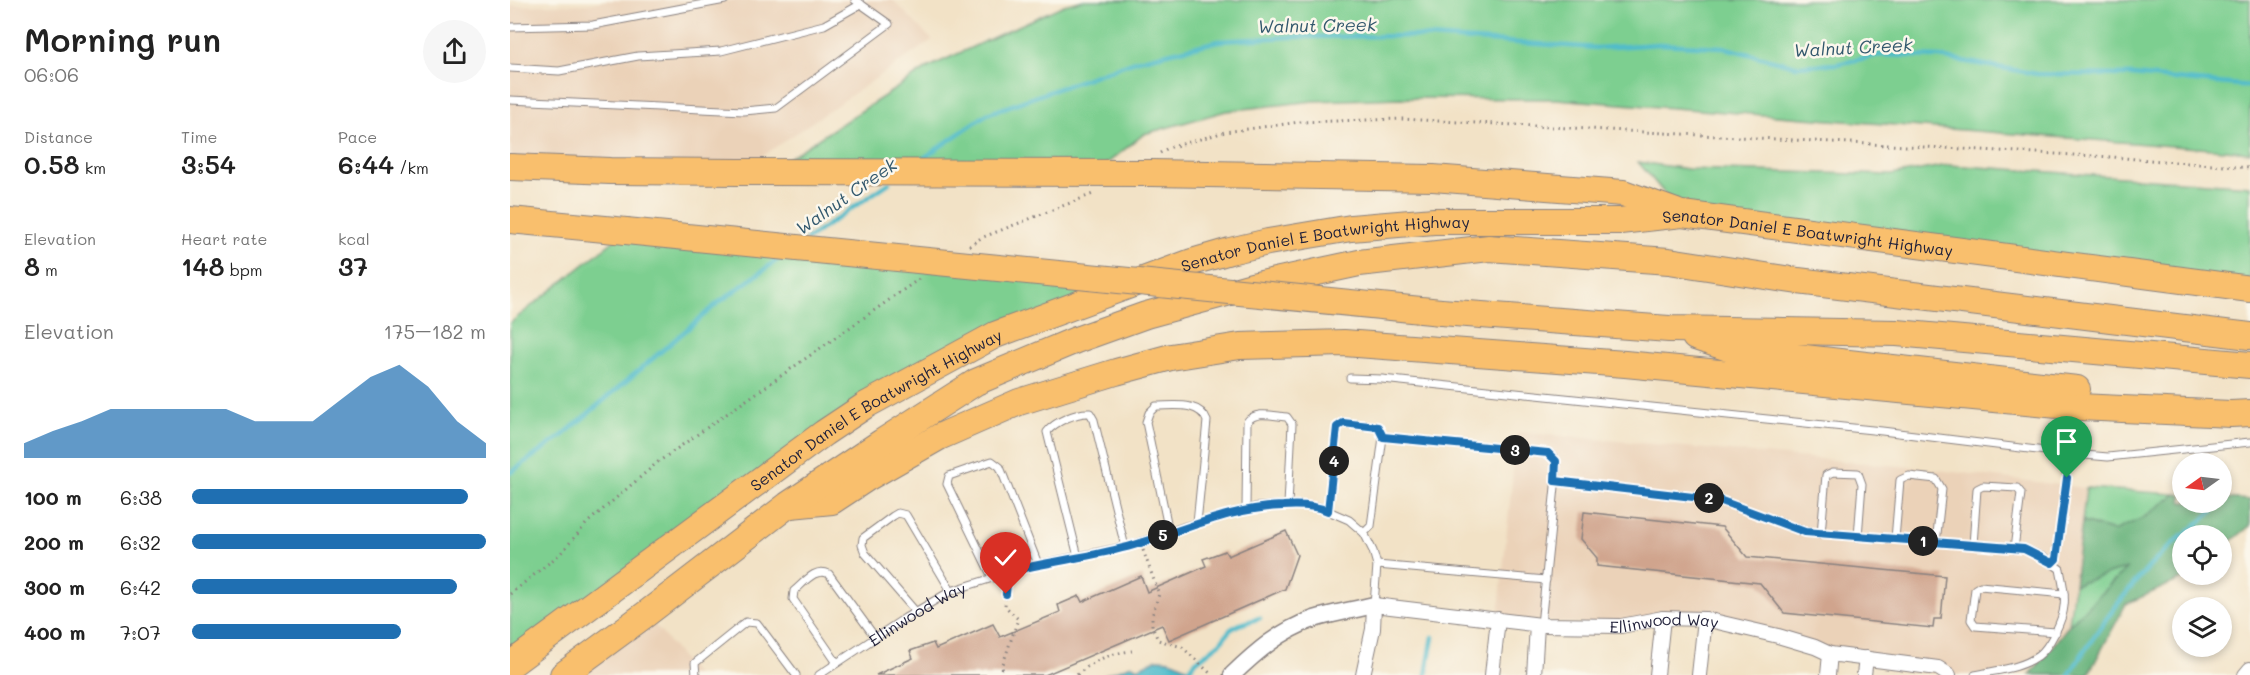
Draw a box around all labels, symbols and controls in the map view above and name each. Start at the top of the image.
water label: Walnut Creek [1257,12,1377,38]
text: Morning run [24,17,221,60]
button: share [423,20,486,83]
water label: Walnut Creek [1793,32,1913,62]
text: 06:06 [24,61,79,87]
text: Distance [24,126,93,147]
text: Time [181,126,217,147]
text: Pace [338,126,377,147]
text: 0.58 [24,147,80,181]
text: 3:54 [181,147,236,181]
text: 6:44 [338,147,394,181]
water label: Walnut Creek [790,152,902,240]
text: km [80,157,106,178]
text: /km [394,157,429,178]
street label: Senator Daniel E Boatwright Highway [1661,203,1954,260]
street label: Senator Daniel E Boatwright Highway [1178,211,1470,276]
text: Elevation [24,228,96,249]
text: Heart rate [181,228,267,249]
text: kcal [338,228,370,249]
text: 8 [24,249,40,283]
text: 148 [181,249,225,283]
text: 37 [338,249,368,283]
text: m [40,259,58,280]
text: bpm [225,259,263,280]
text: Elevation [24,318,114,344]
text: 175–182 m [383,318,486,344]
street label: Senator Daniel E Boatwright Highway [745,323,1004,495]
pin [2041,416,2092,478]
icon: arrive [2050,425,2083,458]
pin: 3 [1500,435,1530,465]
text: 3 [1510,439,1520,460]
pin: 4 [1319,446,1349,476]
text: 4 [1329,450,1339,471]
north arrow [2172,453,2232,513]
map controls [2172,453,2232,657]
pin: 2 [1694,483,1724,513]
text: 100 m [24,484,82,510]
text: 6:38 [120,484,162,510]
text: 2 [1705,487,1713,508]
pin: 5 [1148,520,1178,550]
text: 5 [1158,524,1168,545]
button: locate [2172,525,2232,585]
pin: 1 [1908,526,1938,556]
text: 200 m [24,529,84,555]
text: 6:32 [120,529,161,555]
text: 1 [1919,530,1927,551]
pin [980,532,1031,594]
icon: check [989,541,1022,574]
text: 300 m [24,574,85,600]
text: 6:42 [120,574,161,600]
street label: Ellinwood Way [864,577,968,650]
button: layers [2172,597,2232,657]
street label: Ellinwood Way [1610,607,1721,637]
text: 400 m [24,619,85,645]
text: 7:07 [120,619,161,645]

